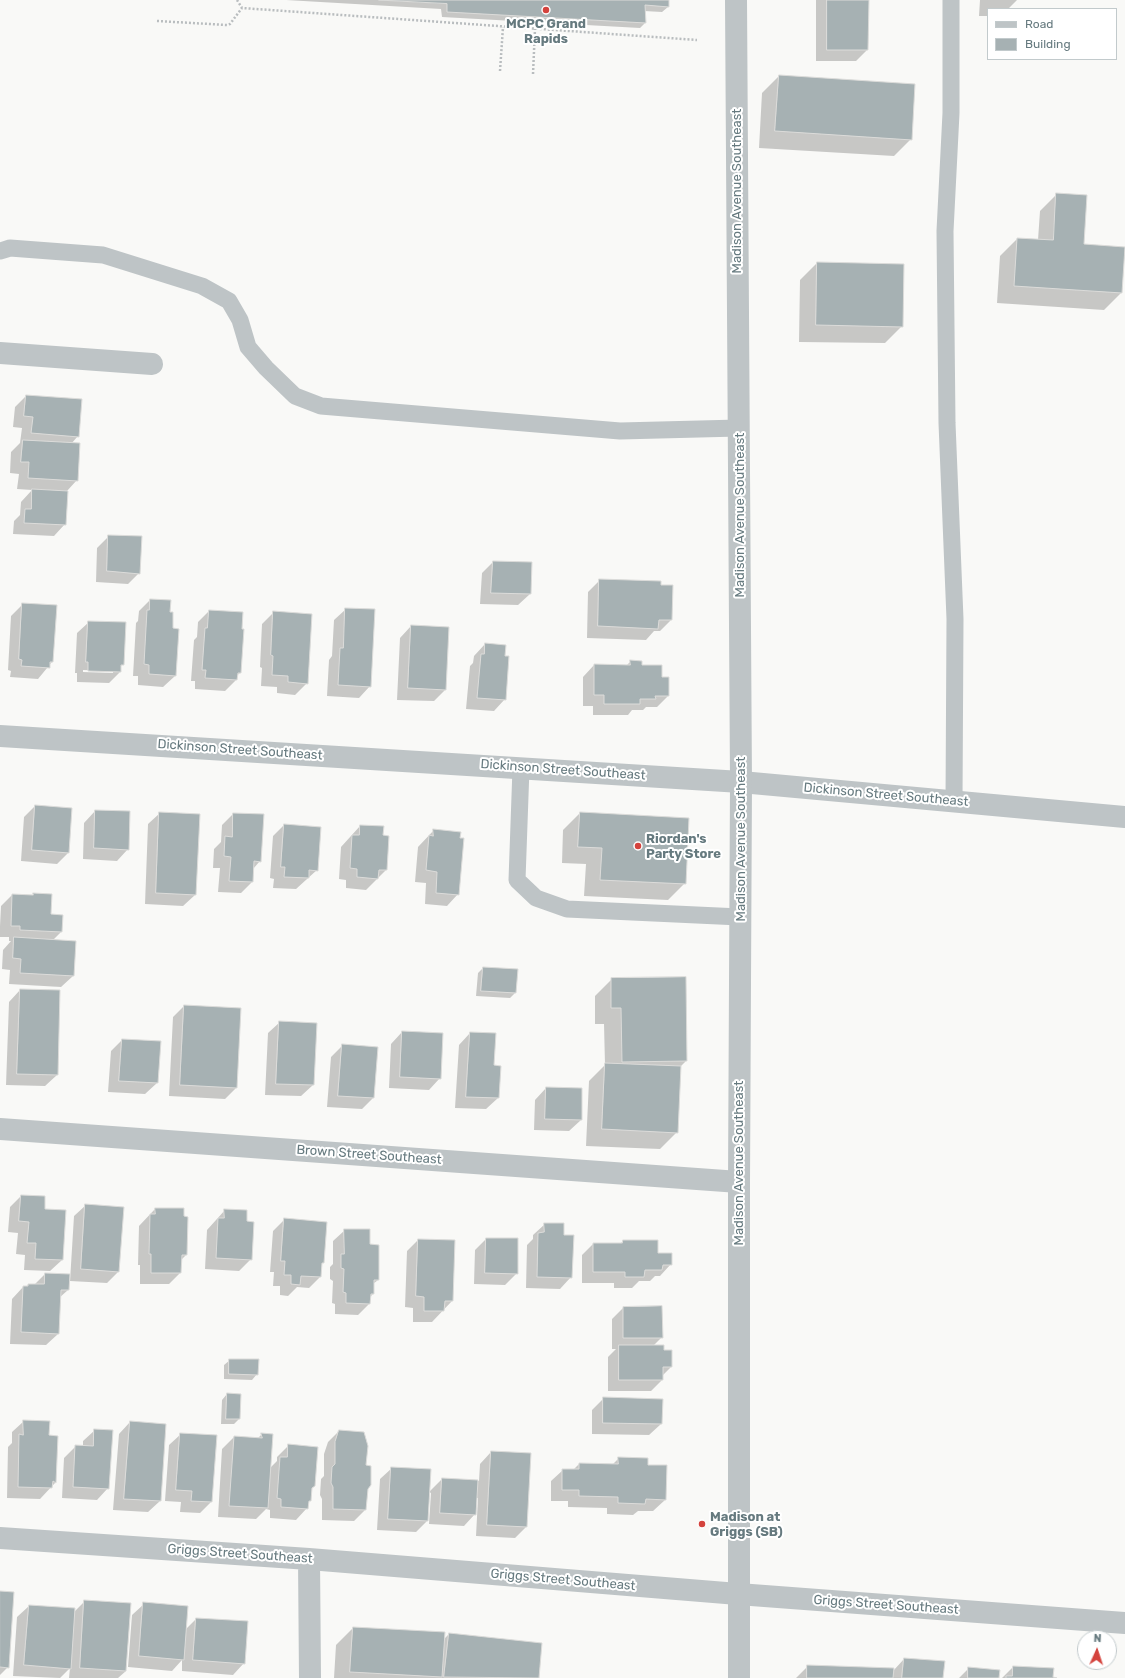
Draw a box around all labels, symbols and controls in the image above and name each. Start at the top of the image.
marker: MCPC Grand Rapids [541,5,551,15]
legend [987,8,1117,60]
place label: MCPC Grand Rapids [506,16,586,47]
text: Road [1025,17,1053,31]
text: Building [1025,37,1071,51]
street label: Madison Avenue Southeast [729,109,745,273]
street label: Madison Avenue Southeast [732,433,748,597]
street label: Dickinson Street Southeast [157,736,323,764]
street label: Dickinson Street Southeast [480,756,646,784]
street label: Madison Avenue Southeast [733,757,749,921]
street label: Dickinson Street Southeast [803,780,969,810]
place label: Riordan's Party Store [646,831,721,862]
marker: Riordan's Party Store [633,841,643,851]
street label: Madison Avenue Southeast [731,1081,747,1245]
street label: Brown Street Southeast [296,1142,442,1168]
place label: Madison at Griggs (SB) [710,1509,783,1540]
marker: Madison at Griggs (SB) [697,1519,707,1529]
street label: Griggs Street Southeast [167,1541,313,1567]
street label: Griggs Street Southeast [490,1566,636,1594]
street label: Griggs Street Southeast [813,1592,959,1618]
north arrow [1077,1630,1117,1670]
text: N [1093,1632,1102,1645]

